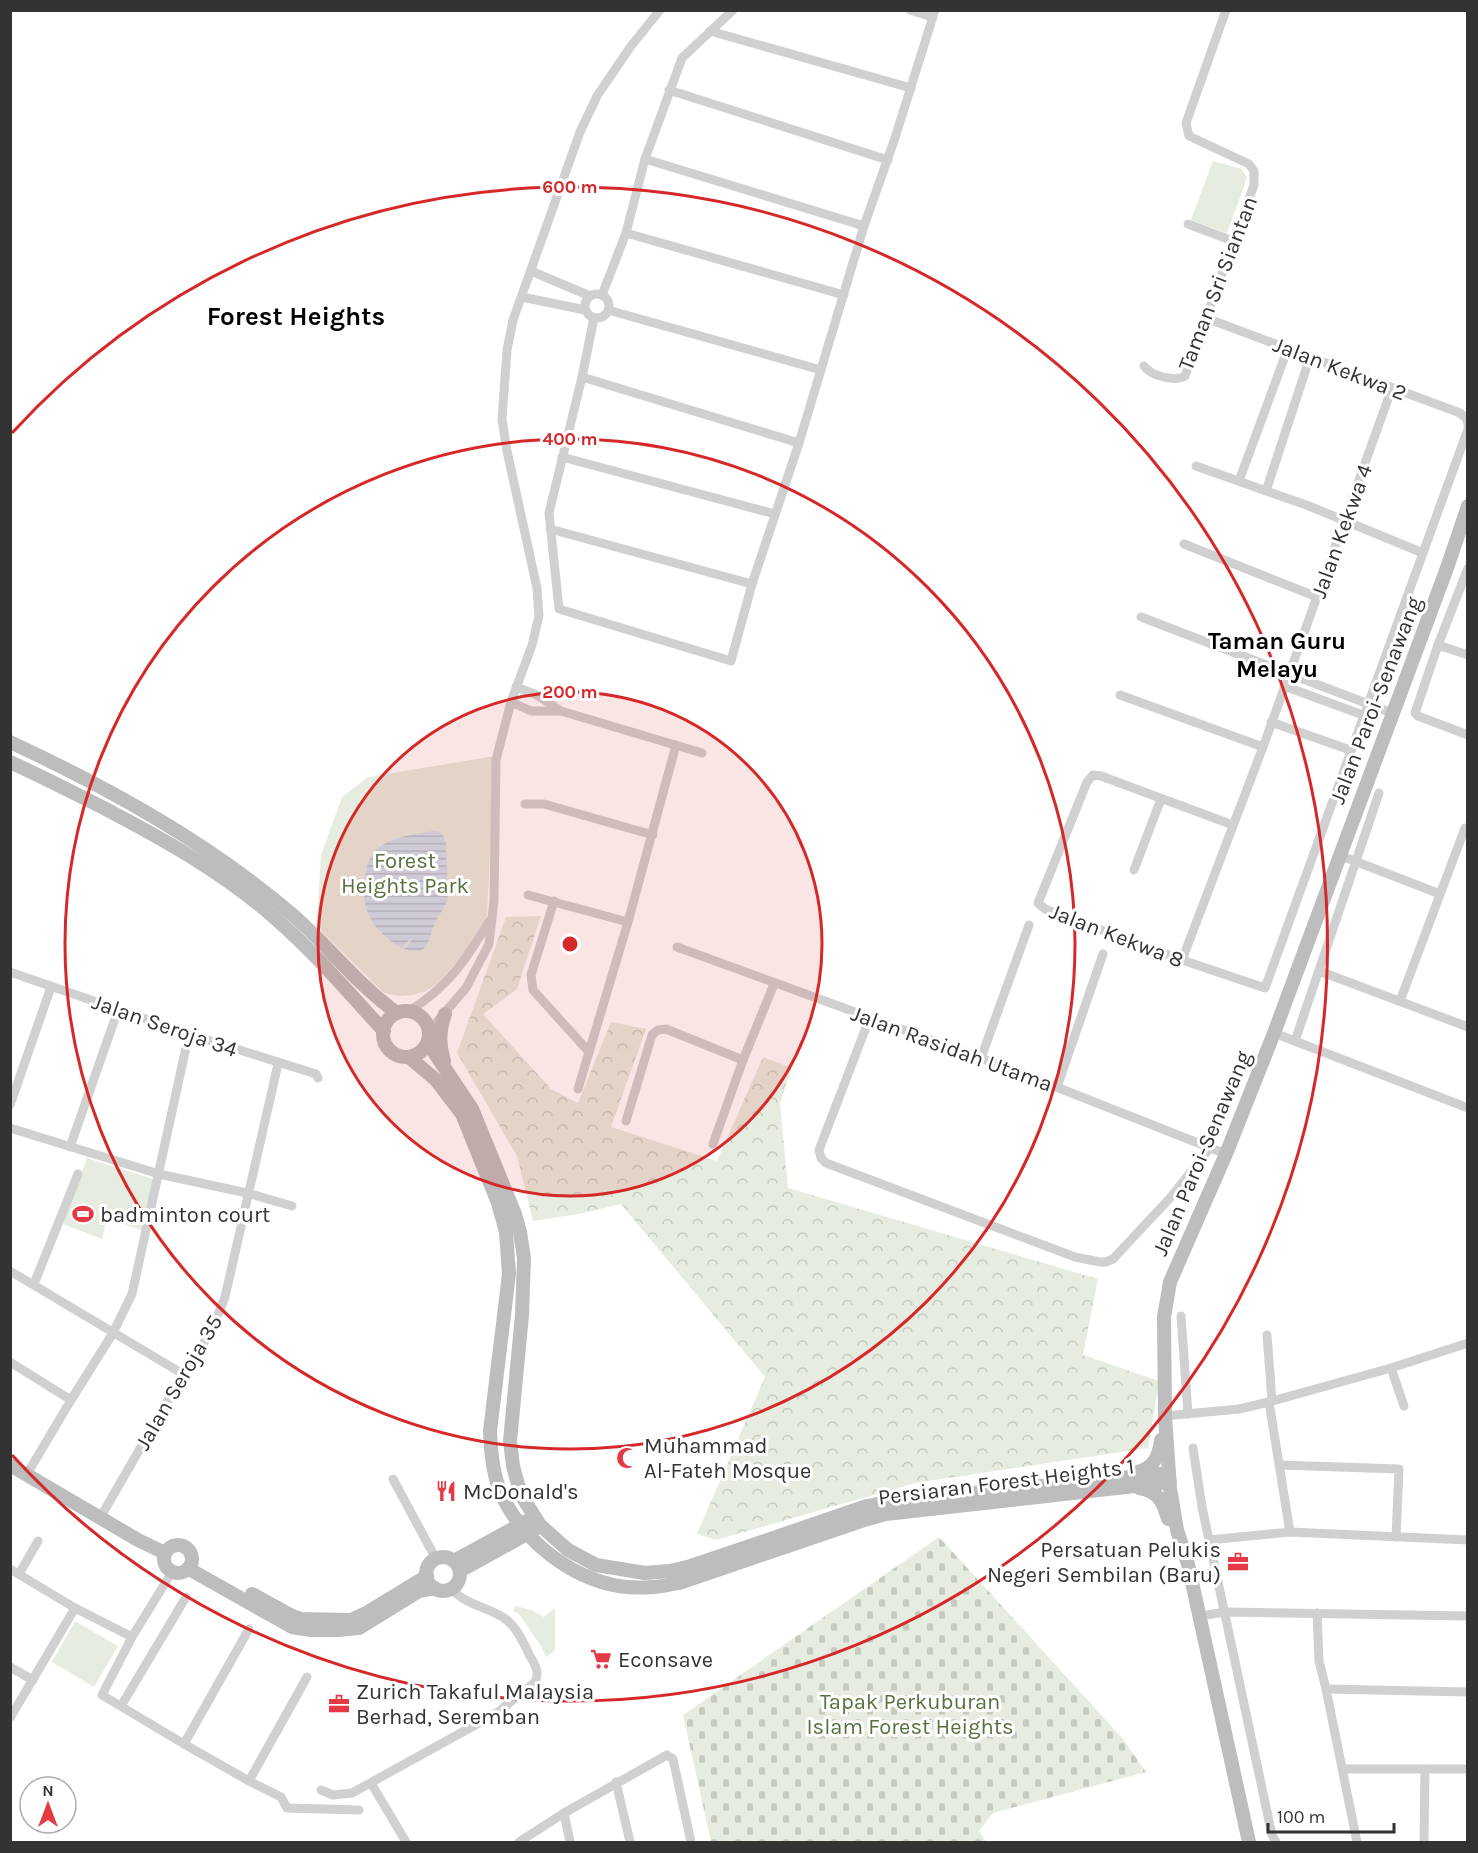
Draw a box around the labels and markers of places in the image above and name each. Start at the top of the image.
centre of rings [560,934,580,954]
sports icon: badminton court [71,1202,95,1226]
place label: badminton court [100,1202,270,1228]
place label: Muhammad Al-Fateh Mosque [644,1433,811,1484]
mosque icon: Muhammad Al-Fateh Mosque [615,1446,639,1470]
restaurant icon: McDonald's [434,1479,458,1503]
place label: McDonald's [463,1479,579,1505]
place label: Persatuan Pelukis Negeri Sembilan (Baru) [987,1537,1221,1588]
office icon: Persatuan Pelukis Negeri Sembilan (Baru) [1226,1550,1250,1574]
supermarket icon: Econsave [589,1647,613,1671]
place label: Econsave [618,1647,713,1673]
place label: Zurich Takaful Malaysia Berhad, Seremban [356,1679,594,1730]
office icon: Zurich Takaful Malaysia Berhad, Seremban [327,1692,351,1716]

